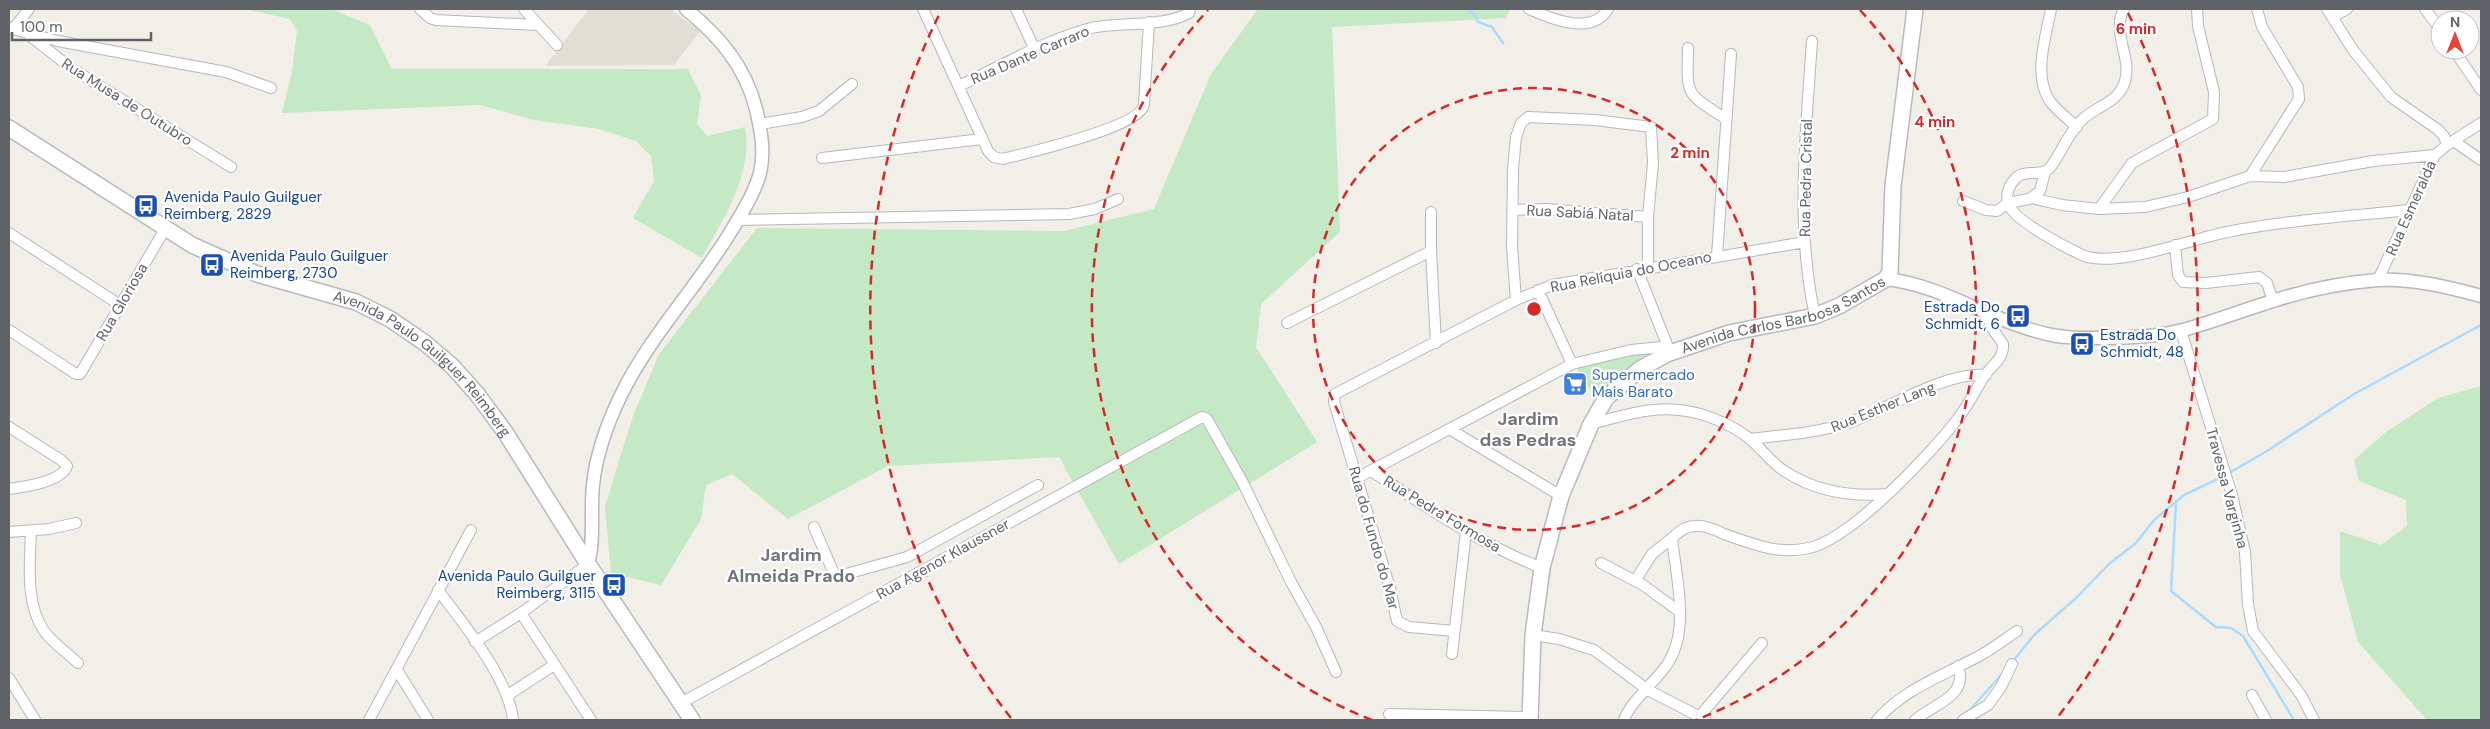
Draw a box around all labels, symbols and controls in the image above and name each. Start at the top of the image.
scale bar [12,10,151,42]
north arrow [2430,10,2480,60]
text: N [2450,13,2460,31]
text: 100 m [20,17,63,37]
text: 6 min [2116,19,2156,39]
street label: Rua Dante Carraro [968,21,1093,89]
street label: Rua Musa de Outubro [58,54,196,150]
text: 4 min [1915,112,1955,132]
street label: Rua Pedra Cristal [1795,119,1817,237]
text: 2 min [1670,143,1710,163]
street label: Rua Esmeralda [2381,157,2441,259]
place label: Avenida Paulo Guilguer Reimberg, 2829 [164,187,323,224]
bus stop icon: Avenida Paulo Guilguer Reimberg, 2829 [133,193,159,219]
street label: Rua Sabiá Natal [1526,200,1634,226]
place label: Avenida Paulo Guilguer Reimberg, 2730 [230,246,389,283]
street label: Rua Relíquia do Oceano [1549,247,1713,297]
bus stop icon: Avenida Paulo Guilguer Reimberg, 2730 [199,252,225,278]
street label: Rua Gloriosa [92,259,152,345]
street label: Avenida Carlos Barbosa Santos [1678,271,1889,359]
street label: Avenida Paulo Guilguer Reimberg [331,286,516,441]
place label: Estrada Do Schmidt, 6 [1924,297,2000,334]
centre of rings [1525,300,1543,318]
bus stop icon: Estrada Do Schmidt, 6 [2005,303,2031,329]
place label: Estrada Do Schmidt, 48 [2100,325,2184,362]
bus stop icon: Estrada Do Schmidt, 48 [2069,331,2095,357]
place label: Supermercado Mais Barato [1592,365,1695,402]
supermarket icon: Supermercado Mais Barato [1562,371,1588,397]
street label: Rua Esther Lang [1828,377,1938,437]
district label: Jardim das Pedras [1480,407,1576,452]
street label: Travessa Varginha [2201,425,2253,551]
street label: Rua do Fundo do Mar [1344,464,1404,612]
street label: Rua Pedra Formosa [1380,471,1504,557]
street label: Rua Agenor Klaussner [873,514,1014,604]
district label: Jardim Almeida Prado [727,543,855,588]
place label: Avenida Paulo Guilguer Reimberg, 3115 [438,566,596,603]
bus stop icon: Avenida Paulo Guilguer Reimberg, 3115 [601,572,627,598]

